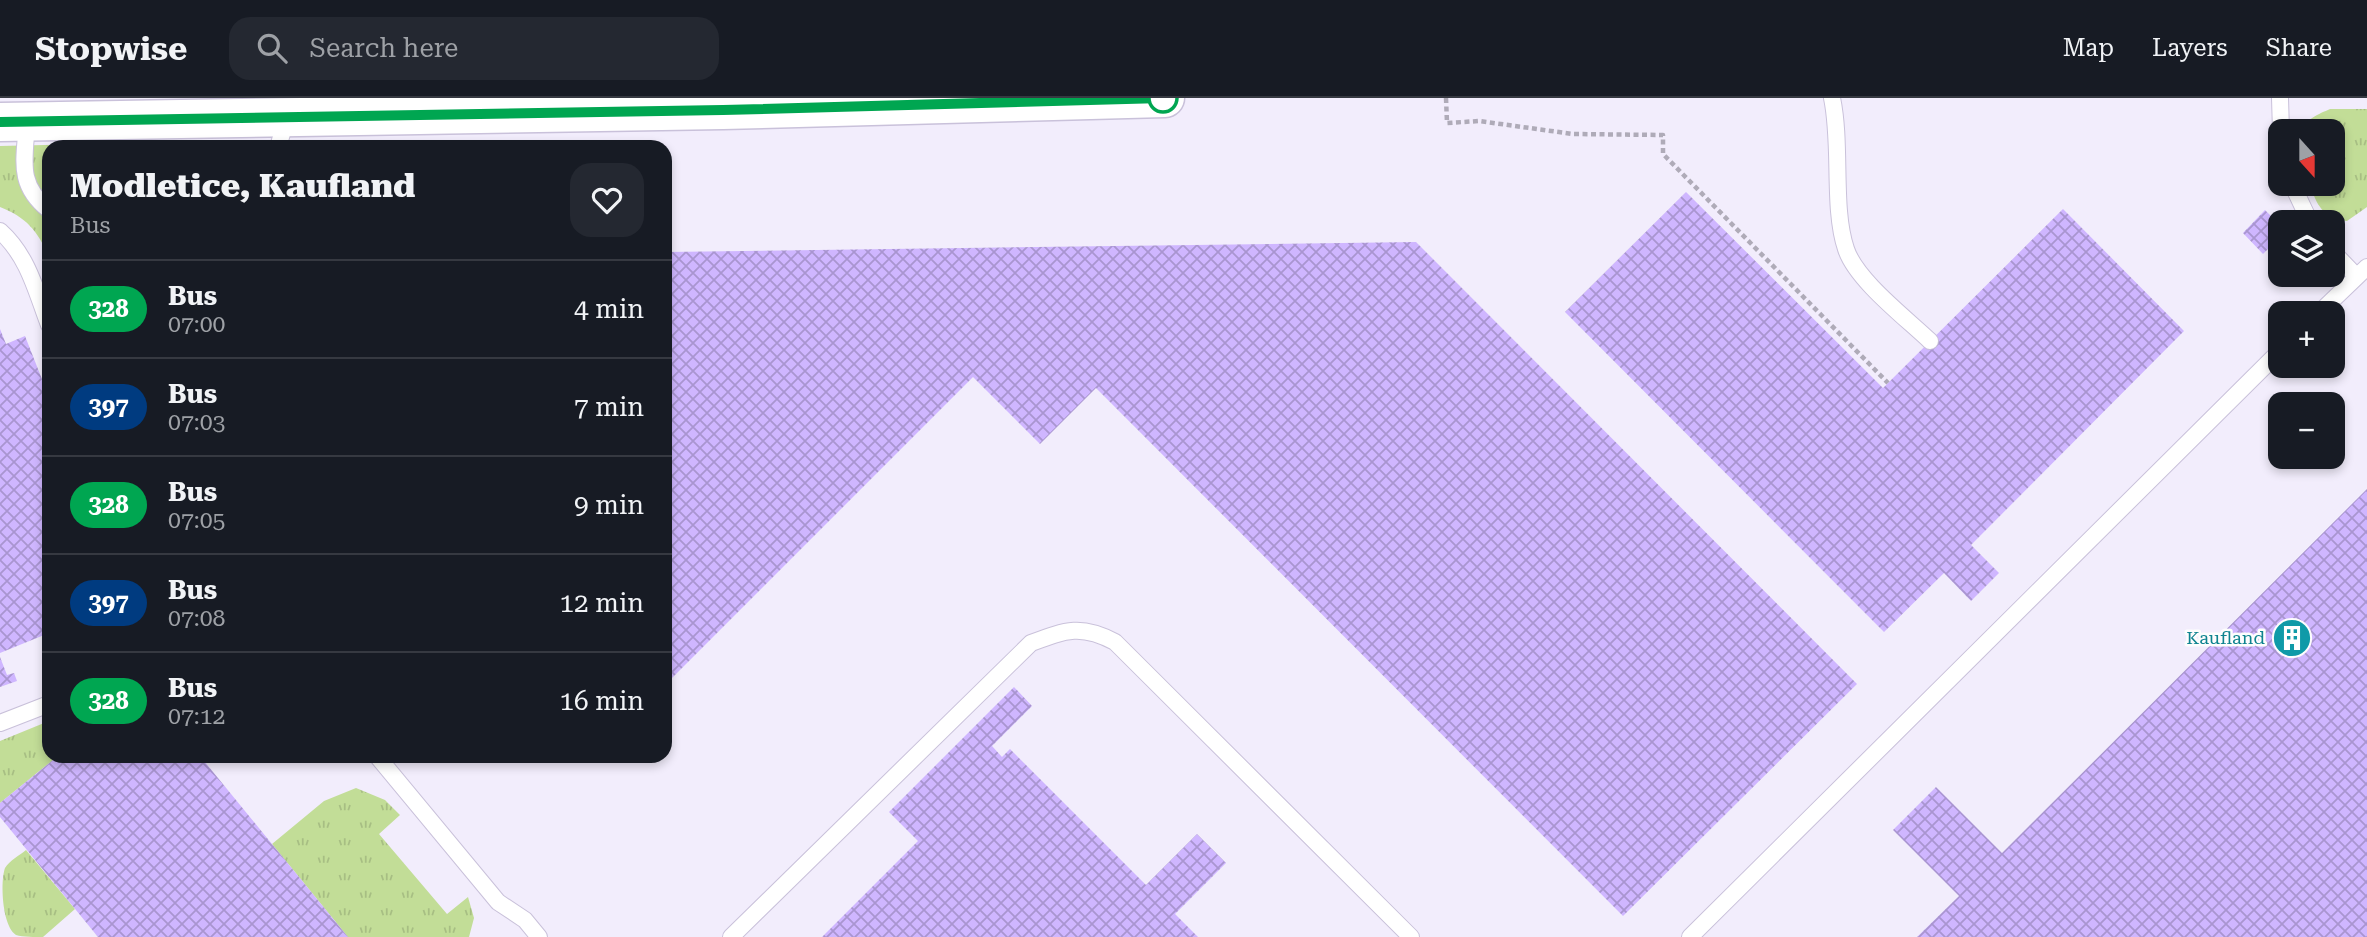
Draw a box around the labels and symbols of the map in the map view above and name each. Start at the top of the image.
unlabelled marker [1148,83,1178,113]
north arrow [2268,119,2345,196]
building icon: Kaufland [2271,617,2313,659]
place label: Kaufland [2186,627,2265,648]

